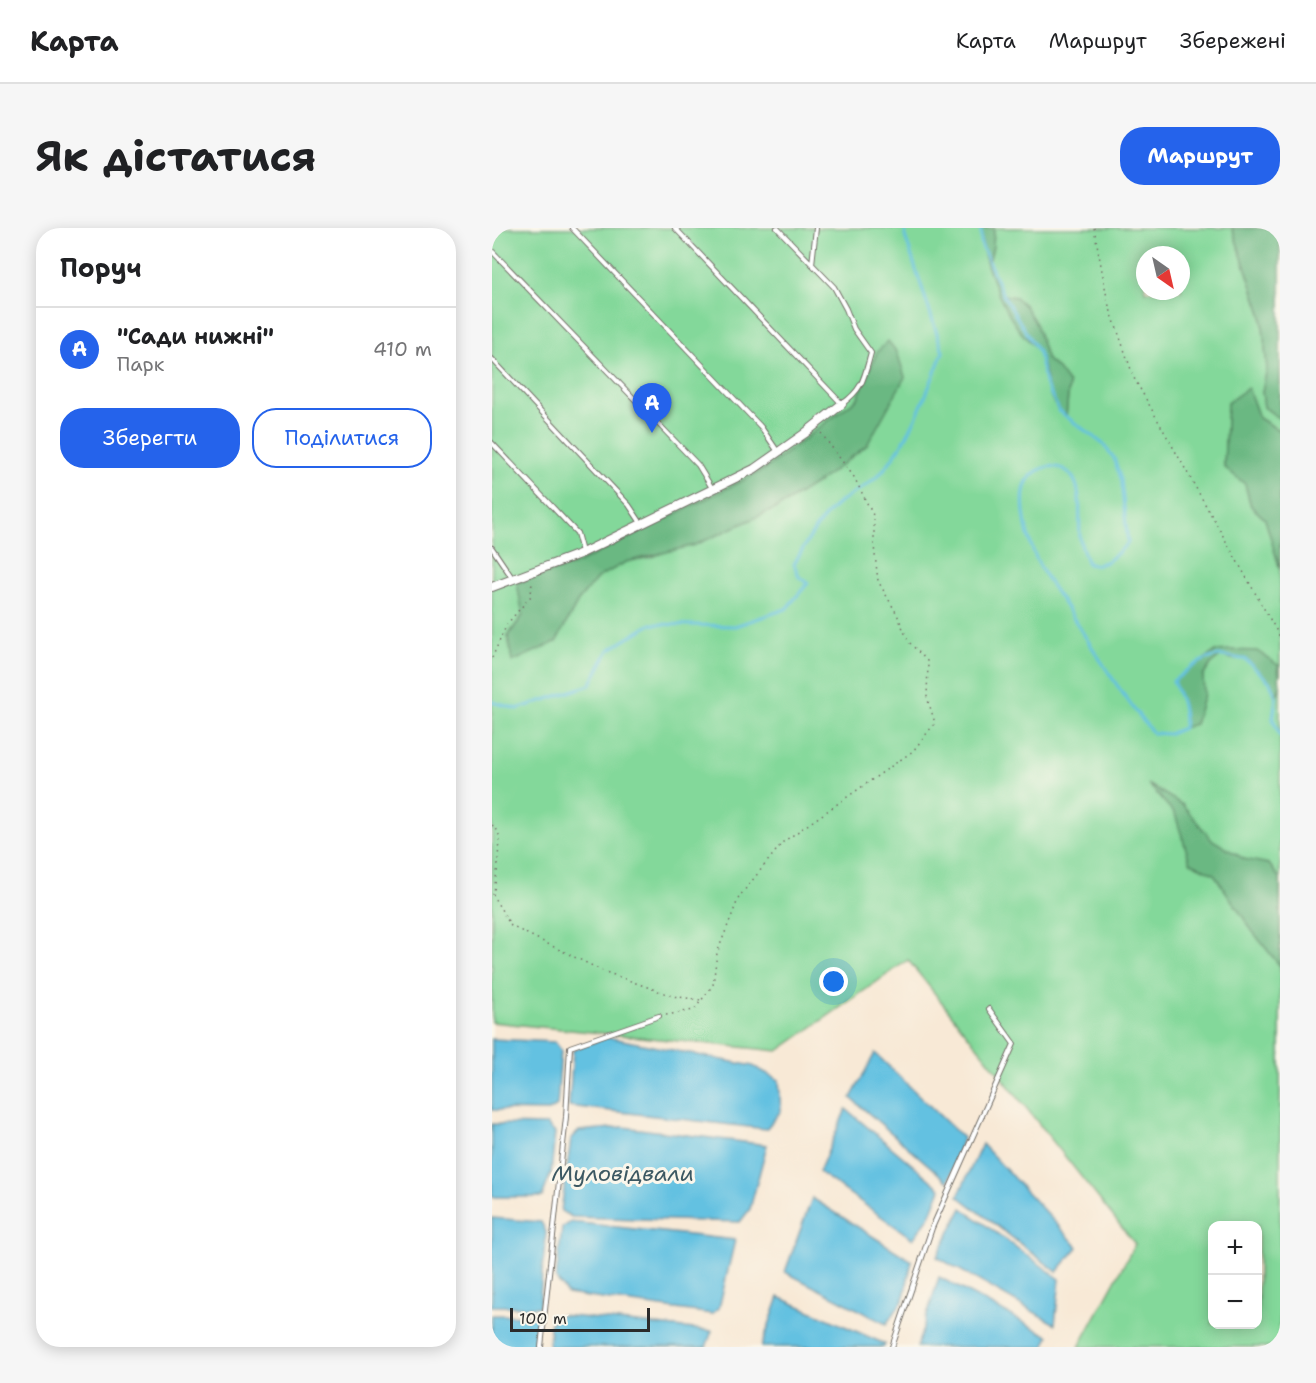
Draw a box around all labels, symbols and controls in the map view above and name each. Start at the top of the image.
text: Карта [30,22,119,60]
text: Карта [956,27,1016,55]
text: Маршрут [1049,27,1147,55]
text: Збережені [1180,27,1286,55]
button: Маршрут [1120,127,1280,185]
text: Як дістатися [36,128,316,184]
north arrow [1136,246,1190,300]
text: Поруч [60,250,142,285]
text: "Сади нижні" [117,322,274,351]
text: A [72,336,87,362]
text: 410 m [373,336,432,362]
text: Парк [117,351,164,377]
pin: A [632,384,672,433]
button: Зберегти [60,408,240,468]
button: Поділитися [252,408,432,468]
your location [819,967,848,996]
water label: Муловідвали [552,1159,694,1188]
map controls [1208,1221,1262,1329]
button: + [1208,1221,1262,1275]
button: − [1208,1275,1262,1329]
scale bar [510,1305,650,1332]
text: 100 m [519,1308,567,1329]

